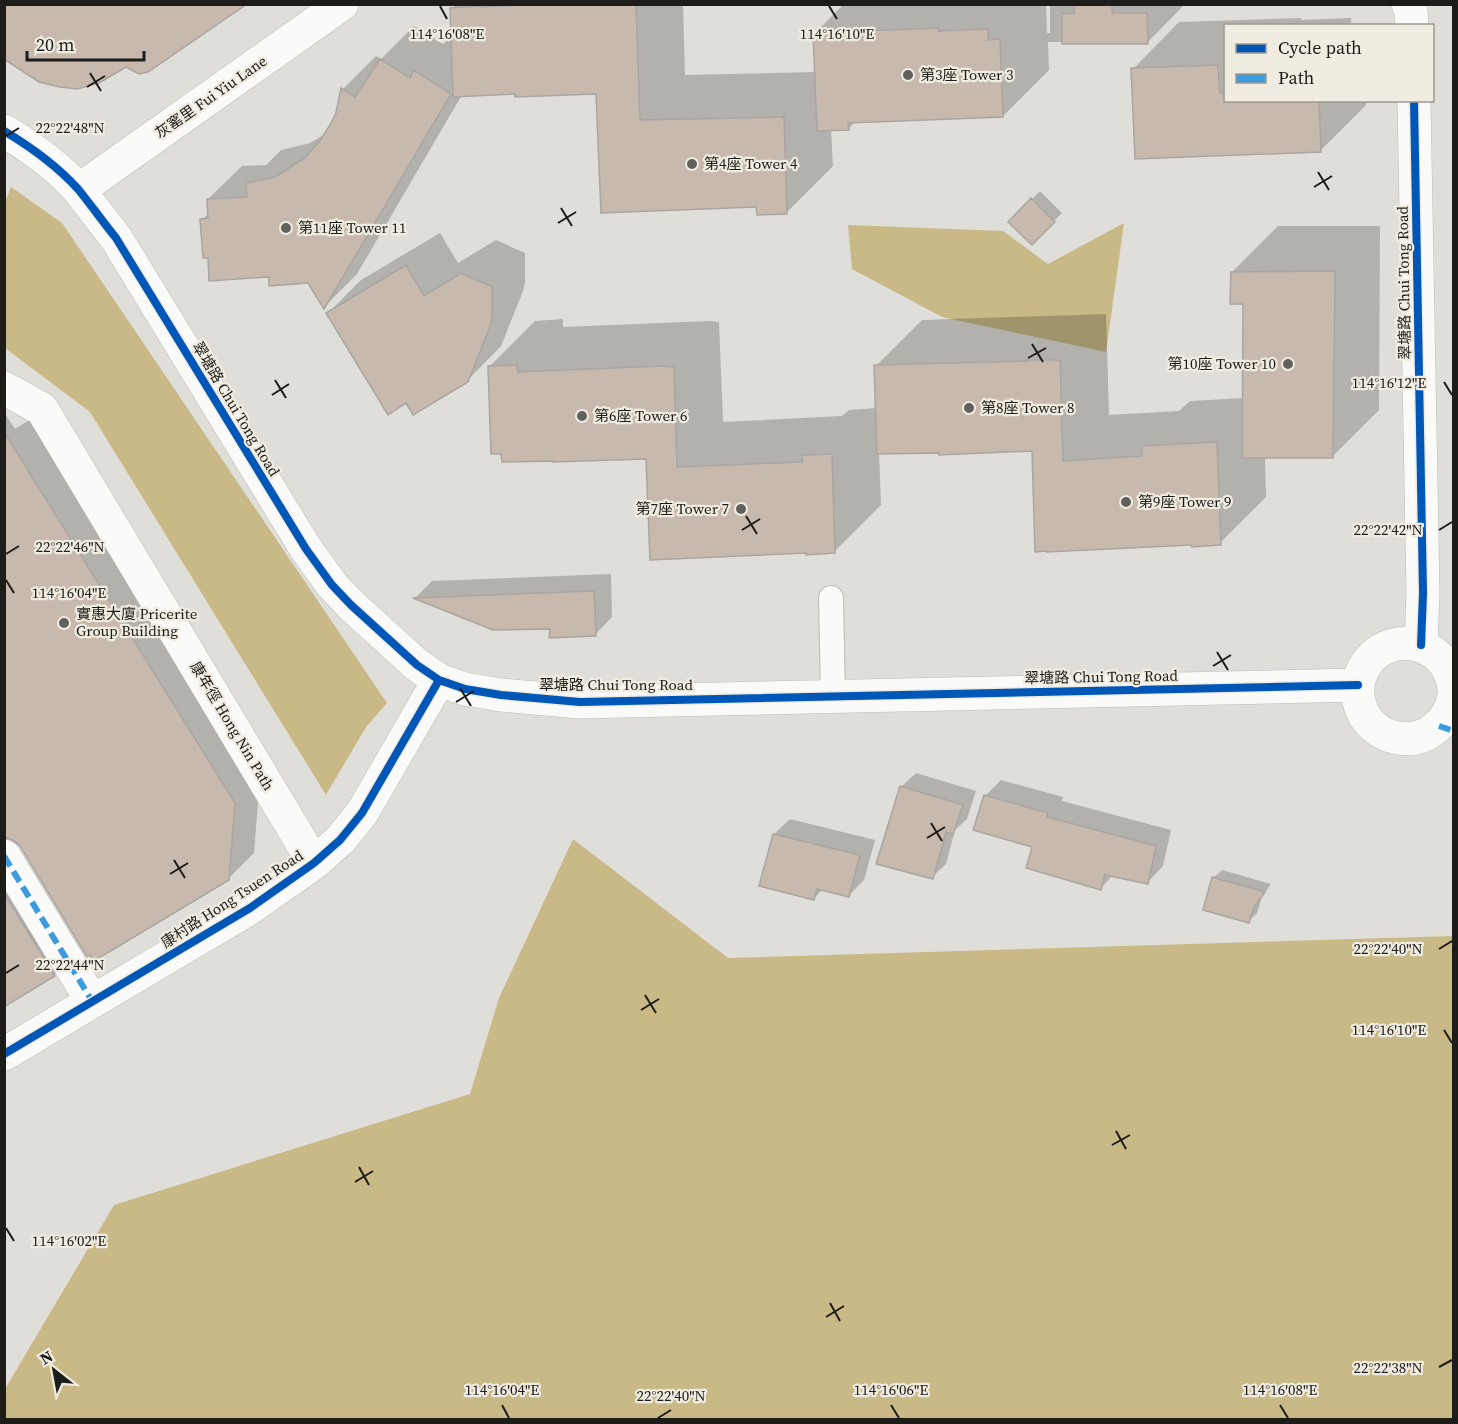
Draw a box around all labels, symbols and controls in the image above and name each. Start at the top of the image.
text: 114°16'08"E [410,23,484,44]
text: 114°16'10"E [800,23,874,44]
scale bar [27,24,144,62]
legend [1224,24,1434,102]
text: 20 m [36,32,74,57]
text: Cycle path [1278,35,1362,60]
street label: 灰窰里 Fui Yiu Lane [151,50,271,143]
place label: 第3座 Tower 3 [920,64,1013,85]
text: Path [1278,65,1315,90]
marker: 第3座 Tower 3 [901,68,915,82]
text: 22°22'48"N [35,117,105,138]
place label: 第4座 Tower 4 [704,153,798,174]
marker: 第4座 Tower 4 [685,157,699,171]
street label: 翠塘路 Chui Tong Road [1392,205,1415,360]
place label: 第11座 Tower 11 [298,217,406,238]
marker: 第11座 Tower 11 [279,221,293,235]
street label: 翠塘路 Chui Tong Road [188,337,285,481]
place label: 第10座 Tower 10 [1168,353,1276,374]
marker: 第10座 Tower 10 [1281,357,1295,371]
text: 114°16'12"E [1352,372,1426,393]
place label: 第8座 Tower 8 [981,397,1074,418]
marker: 第8座 Tower 8 [962,401,976,415]
place label: 第6座 Tower 6 [594,405,687,426]
marker: 第6座 Tower 6 [575,409,589,423]
place label: 第9座 Tower 9 [1138,491,1231,512]
marker: 第9座 Tower 9 [1119,495,1133,509]
place label: 第7座 Tower 7 [636,498,729,519]
marker: 第7座 Tower 7 [734,502,748,516]
text: 22°22'42"N [1353,519,1423,540]
text: 22°22'46"N [35,536,105,557]
text: 114°16'04"E [32,582,106,603]
place label: 實惠大廈 Pricerite Group Building [76,603,198,641]
marker: 實惠大廈 Pricerite Group Building [57,616,71,630]
street label: 康年徑 Hong Nin Path [186,657,279,794]
street label: 翠塘路 Chui Tong Road [1024,665,1179,688]
street label: 翠塘路 Chui Tong Road [539,674,693,695]
street label: 康村路 Hong Tsuen Road [156,844,307,953]
text: 22°22'40"N [1353,938,1423,959]
text: 22°22'44"N [35,954,105,975]
text: 114°16'10"E [1352,1019,1426,1040]
text: 114°16'02"E [32,1230,106,1251]
north arrow [24,1340,84,1400]
text: N [36,1345,57,1370]
text: 22°22'38"N [1353,1357,1423,1378]
text: 114°16'04"E [465,1379,539,1400]
text: 114°16'06"E [854,1379,928,1400]
text: 114°16'08"E [1243,1379,1317,1400]
text: 22°22'40"N [636,1385,706,1406]

